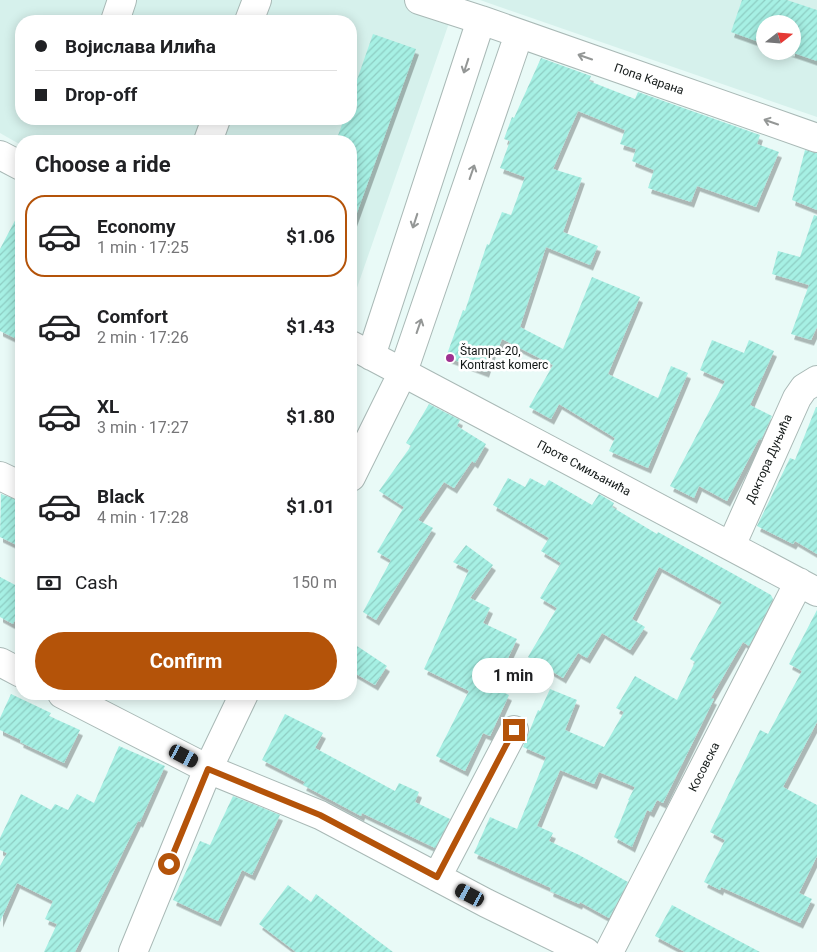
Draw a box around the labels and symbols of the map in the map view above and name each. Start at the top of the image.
north arrow [756,15,801,60]
one-way arrow [577,52,593,61]
one-way arrow [460,58,470,74]
street label: Попа Карана [612,61,686,97]
one-way arrow [764,117,779,126]
one-way arrow [468,165,477,180]
one-way arrow [410,212,420,228]
one-way arrow [415,318,424,334]
place label: Štampa-20, Kontrast komerc [460,343,548,372]
marker: Štampa-20, Kontrast komerc [444,352,456,364]
street label: Доктора Дуњића [743,412,795,506]
street label: Проте Смиљанића [535,437,633,499]
callout: 1 min [473,658,555,692]
route end [503,719,525,741]
street label: Косовска [686,740,722,794]
car [167,743,200,769]
route start [158,853,180,875]
car [453,881,486,909]

